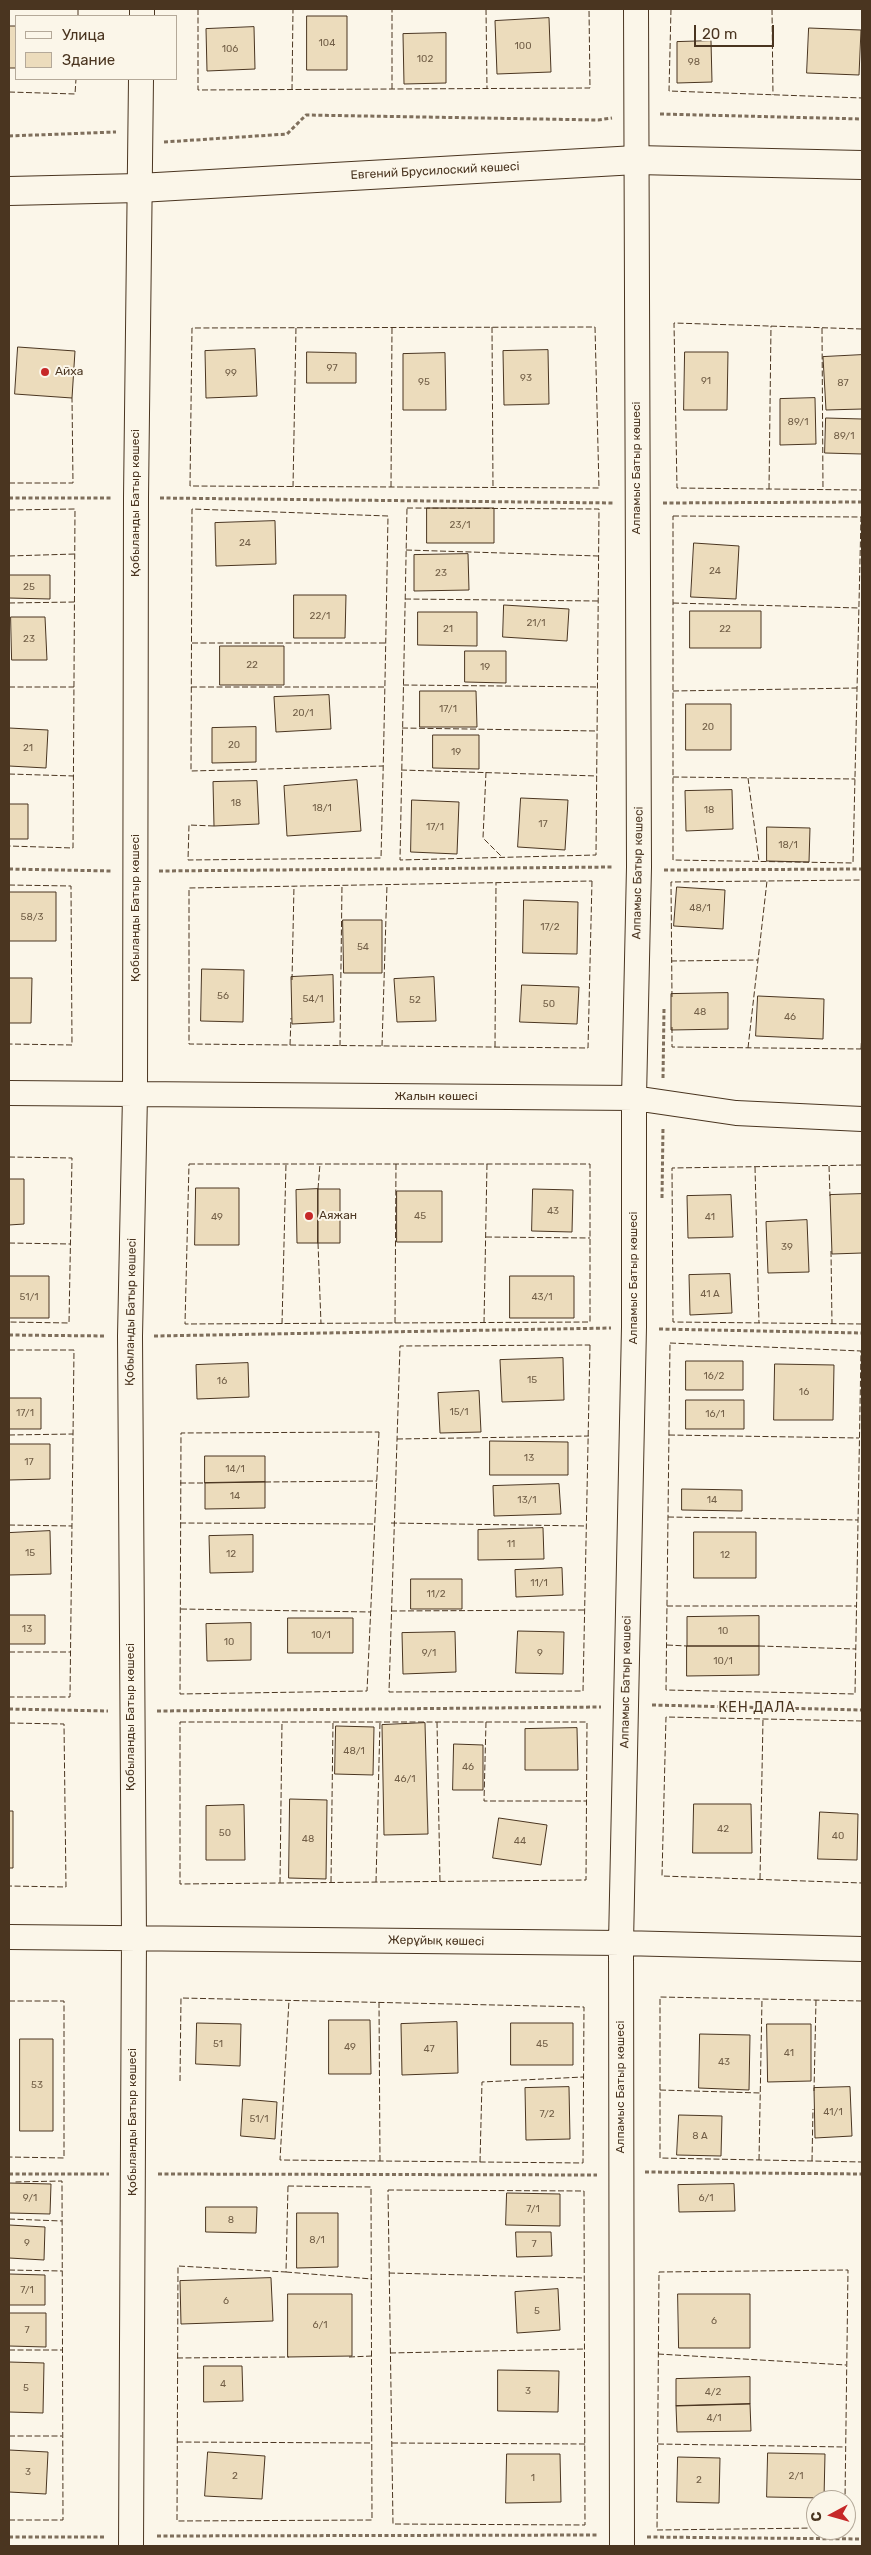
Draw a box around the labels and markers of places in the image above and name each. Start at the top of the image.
place label: Айха [55,365,83,379]
marker: Айха [39,366,51,378]
place label: Аяжан [319,1209,357,1223]
marker: Аяжан [303,1210,315,1222]

